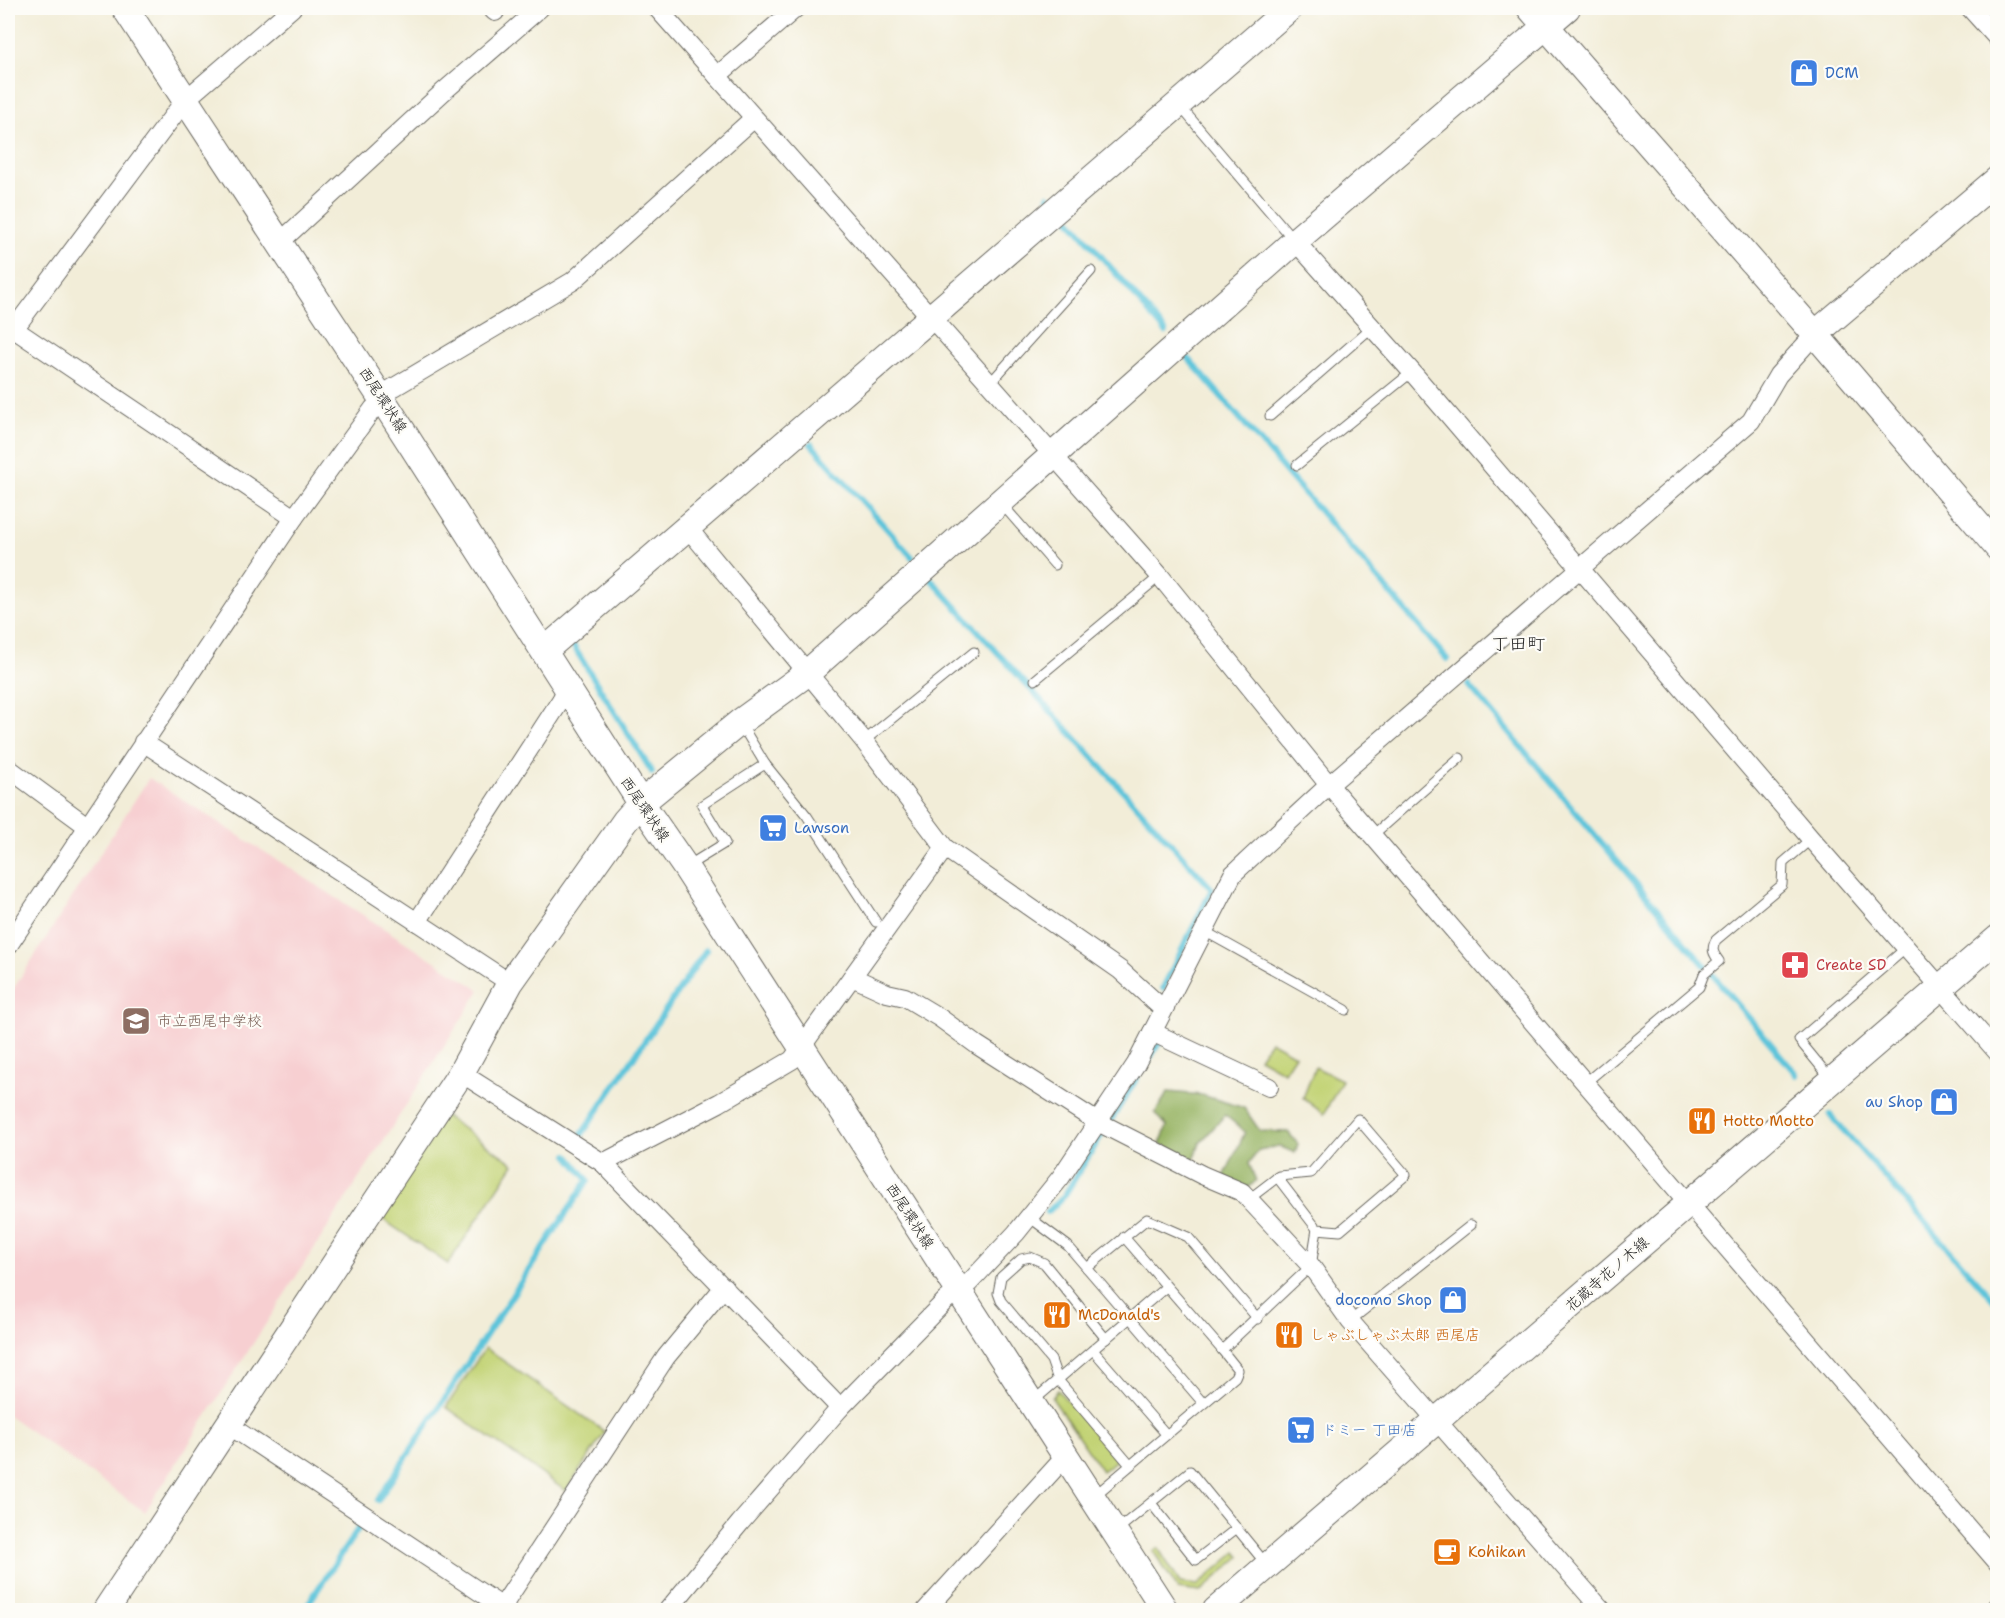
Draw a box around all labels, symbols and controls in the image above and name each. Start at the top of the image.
shop icon: DCM [1788,57,1820,89]
place label: DCM [1825,63,1859,83]
street label: 西尾環状線 [354,363,412,437]
district label: 丁田町 [1491,632,1545,656]
street label: 西尾環状線 [616,772,674,846]
supermarket icon: Lawson [757,812,789,844]
place label: Lawson [794,818,849,838]
pharmacy icon: Create SD [1779,949,1811,981]
place label: Create SD [1816,955,1886,975]
school or university icon: 市立西尾中学校 [120,1005,152,1037]
place label: 市立西尾中学校 [157,1011,262,1031]
shop icon: au Shop [1928,1086,1960,1118]
place label: au Shop [1865,1092,1923,1112]
restaurant icon: Hotto Motto [1686,1105,1718,1137]
place label: Hotto Motto [1723,1111,1814,1131]
street label: 西尾環状線 [881,1179,939,1253]
street label: 花蔵寺花ノ木線 [1561,1232,1653,1316]
shop icon: docomo Shop [1437,1284,1469,1316]
place label: docomo Shop [1335,1290,1432,1310]
restaurant icon: McDonald's [1041,1299,1073,1331]
place label: McDonald's [1078,1305,1160,1325]
restaurant icon: しゃぶしゃぶ太郎 西尾店 [1273,1319,1305,1351]
place label: しゃぶしゃぶ太郎 西尾店 [1310,1325,1480,1345]
supermarket icon: ドミー 丁田店 [1285,1414,1317,1446]
place label: ドミー 丁田店 [1322,1420,1417,1440]
cafe icon: Kohikan [1431,1536,1463,1568]
place label: Kohikan [1468,1542,1526,1562]

